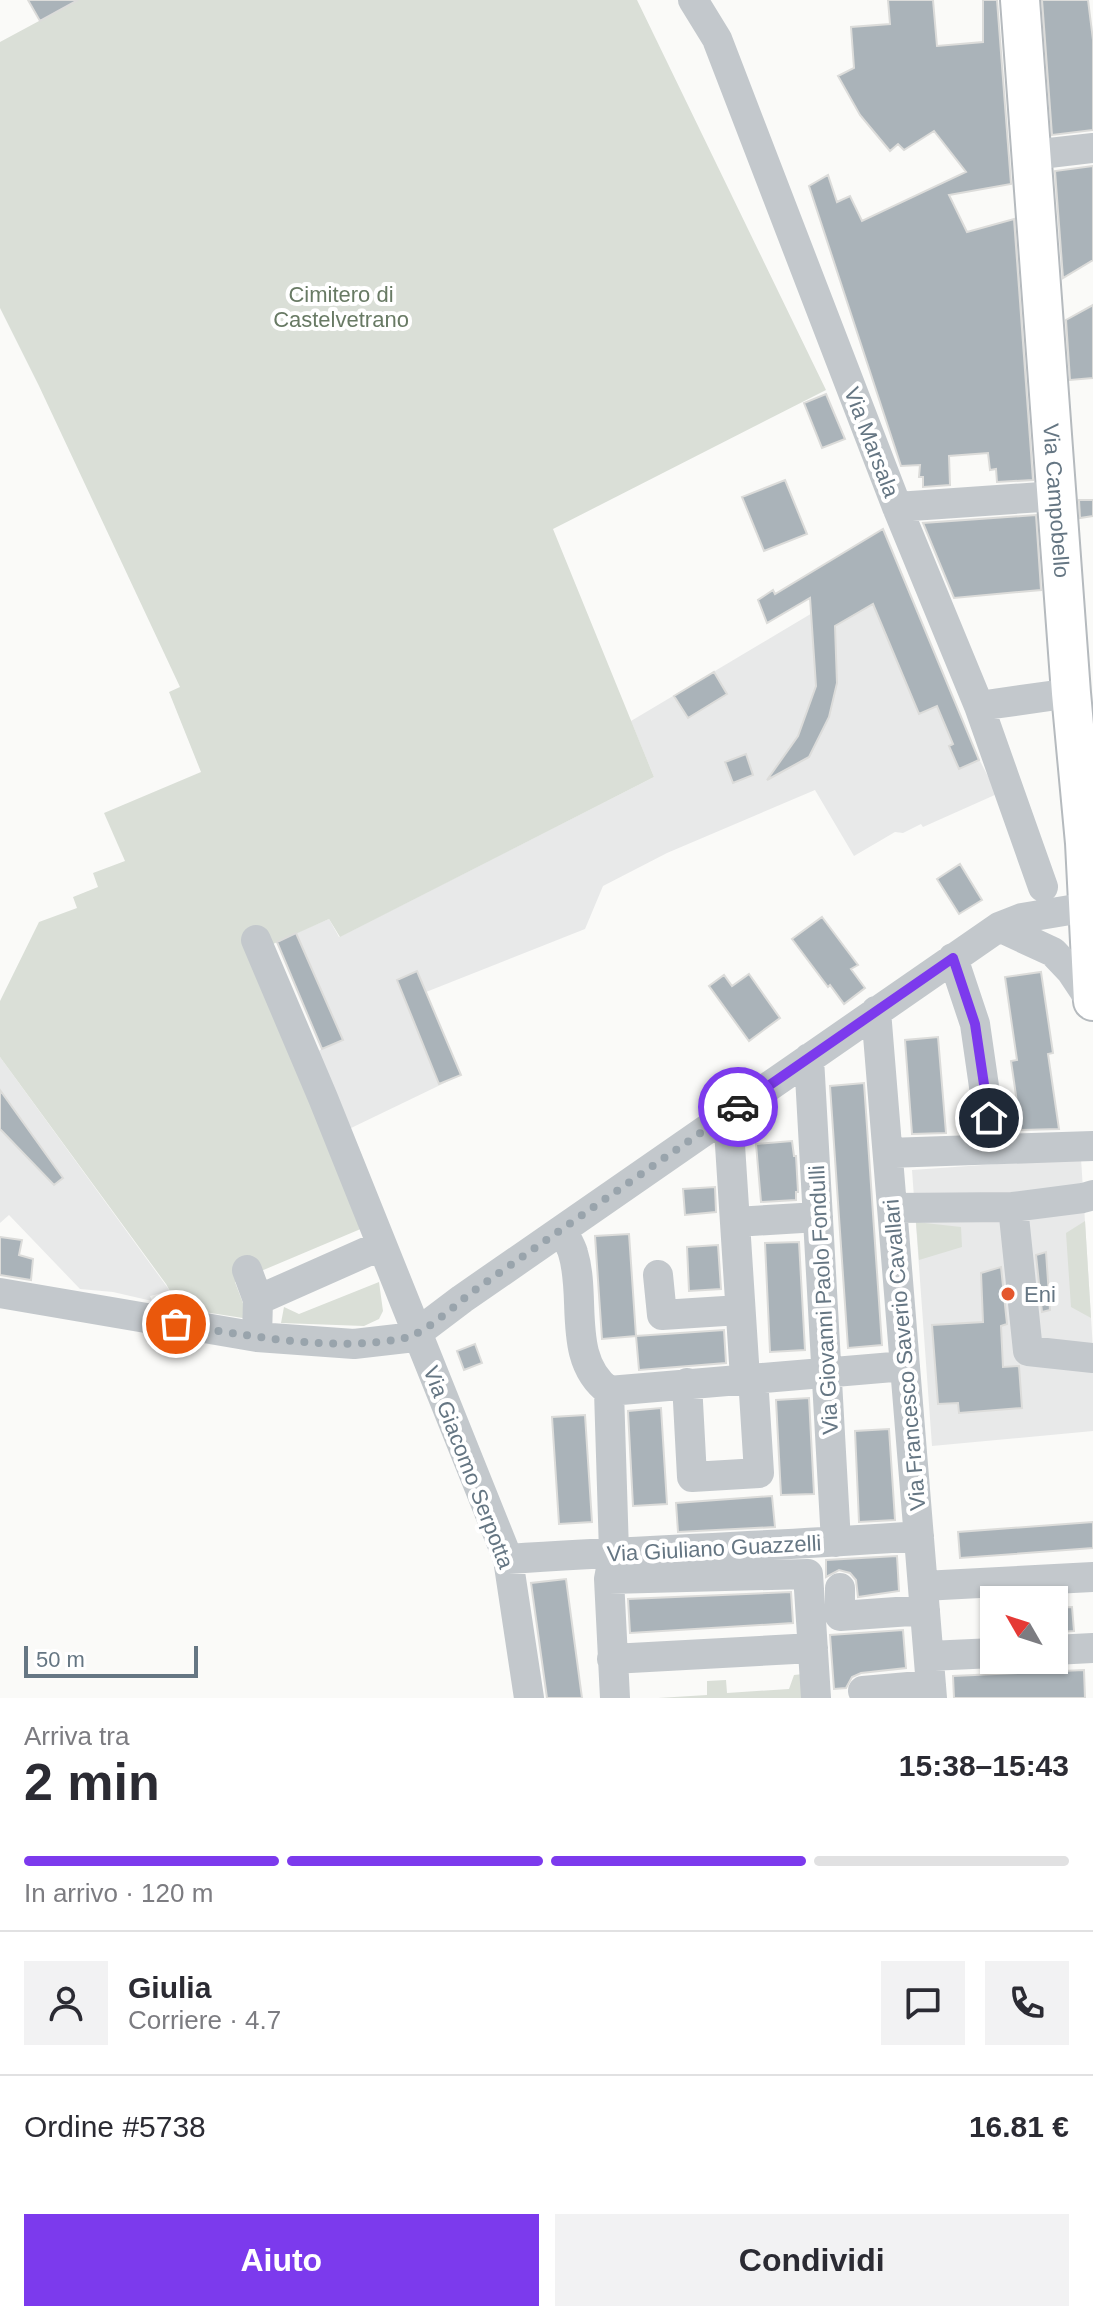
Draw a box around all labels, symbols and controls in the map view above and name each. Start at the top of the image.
park label: Cimitero di Castelvetrano [273,282,409,332]
street label: Via Marsala [839,384,904,501]
street label: Via Campobello [1038,422,1075,579]
courier [698,1067,778,1147]
pin [955,1084,1023,1152]
icon: car [716,1085,760,1129]
icon: home [967,1096,1011,1140]
street label: Via Giovanni Paolo Fondulli [804,1165,843,1435]
street label: Via Francesco Saverio Cavallari [878,1198,931,1512]
place label: Eni [1024,1282,1056,1307]
marker: Eni [999,1285,1017,1303]
pin [142,1290,210,1358]
icon: bag [154,1302,198,1346]
street label: Via Giacomo Serpotta [418,1362,519,1573]
street label: Via Giuliano Guazzelli [606,1530,822,1567]
north arrow [980,1586,1068,1674]
map controls [980,1586,1068,1674]
scale bar [24,1642,198,1678]
text: 50 m [36,1647,85,1672]
text: Arriva tra [24,1721,129,1751]
text: 15:38–15:43 [899,1749,1069,1782]
text: 2 min [24,1753,160,1811]
text: In arrivo · 120 m [24,1878,213,1908]
button: person [24,1961,108,2045]
button: chat [881,1961,965,2045]
button: phone [985,1961,1069,2045]
text: Giulia [128,1971,211,2004]
text: Corriere · 4.7 [128,2005,281,2035]
text: Ordine #5738 [24,2110,206,2143]
text: 16.81 € [969,2110,1069,2143]
button: Aiuto [24,2214,539,2306]
button: Condividi [555,2214,1069,2306]

